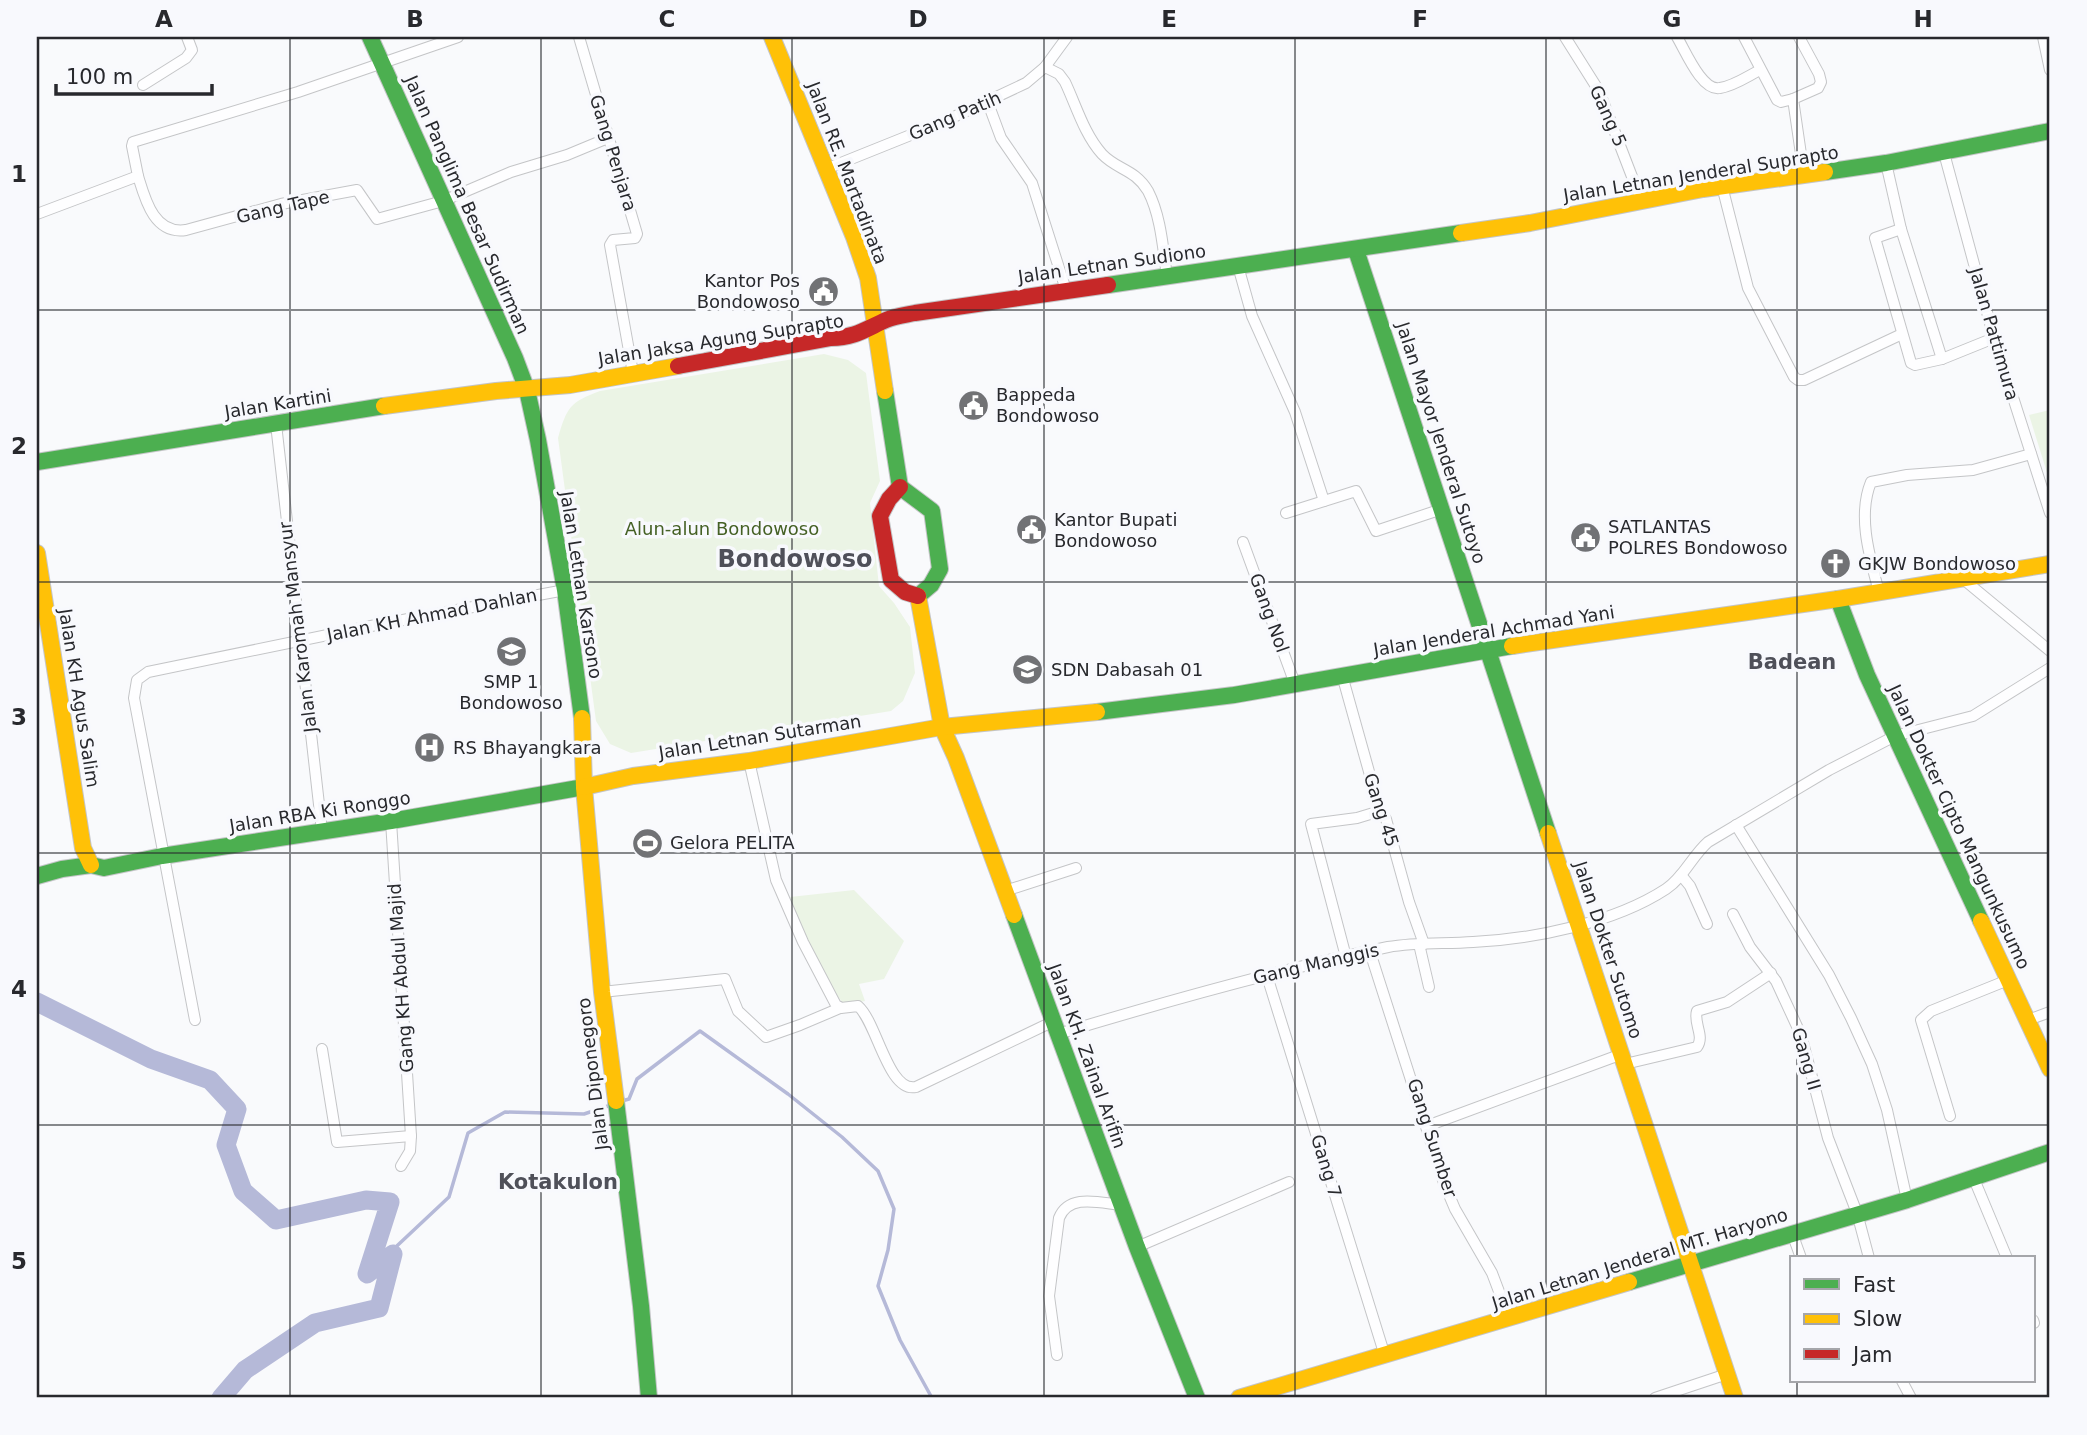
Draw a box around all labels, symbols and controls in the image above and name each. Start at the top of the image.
text: A [155,6,173,32]
text: B [406,6,424,32]
text: C [659,6,675,32]
text: D [908,6,928,32]
text: E [1161,6,1177,32]
text: F [1412,6,1428,32]
text: G [1663,6,1681,32]
text: H [1913,6,1933,32]
scale bar [56,52,212,96]
text: 100 m [66,65,133,89]
street label: Jalan Panglima Besar Sudirman [400,71,534,337]
street label: Jalan RE. Martadinata [803,78,892,267]
street label: Gang 5 [1586,82,1631,150]
street label: Gang Patih [906,87,1004,144]
street label: Gang Penjara [586,92,641,214]
street label: Jalan Letnan Jenderal Suprapto [1561,141,1840,206]
text: 1 [11,161,27,187]
street label: Gang Tape [234,186,332,227]
street label: Jalan Letnan Sudiono [1016,240,1207,287]
street label: Jalan Pattimura [1965,264,2023,403]
place label: Kantor Pos Bondowoso [697,270,800,312]
public building icon: Kantor Pos Bondowoso [806,274,840,308]
street label: Jalan Jaksa Agung Suprapto [596,310,845,369]
street label: Jalan Mayor Jenderal Sutoyo [1392,318,1491,566]
place label: Bappeda Bondowoso [996,384,1099,426]
street label: Jalan Kartini [222,385,333,422]
public building icon: Bappeda Bondowoso [956,388,990,422]
text: 2 [11,433,27,459]
street label: Jalan Letnan Karsono [556,489,607,680]
place label: Kantor Bupati Bondowoso [1054,509,1177,551]
public building icon: Kantor Bupati Bondowoso [1014,513,1048,547]
place label: SATLANTAS POLRES Bondowoso [1608,516,1787,558]
park label: Alun-alun Bondowoso [625,518,819,539]
street label: Jalan Karomah Mansyur [274,520,321,735]
public building icon: SATLANTAS POLRES Bondowoso [1568,520,1602,554]
district label: Bondowoso [718,545,872,573]
church icon: GKJW Bondowoso [1818,547,1852,581]
place label: GKJW Bondowoso [1858,553,2016,574]
street label: Gang Nol [1245,570,1294,655]
street label: Jalan KH Ahmad Dahlan [324,584,539,645]
street label: Jalan Jenderal Achmad Yani [1371,601,1616,660]
street label: Jalan KH Agus Salim [55,606,104,789]
school or university icon: SMP 1 Bondowoso [494,635,528,669]
district label: Badean [1748,650,1836,674]
school or university icon: SDN Dabasah 01 [1011,653,1045,687]
place label: SDN Dabasah 01 [1051,659,1203,680]
place label: SMP 1 Bondowoso [459,671,563,713]
street label: Jalan Dokter Cipto Mangunkusumo [1884,680,2035,972]
text: 3 [11,704,27,730]
street label: Jalan Letnan Sutarman [656,710,863,763]
hospital icon: RS Bhayangkara [413,731,447,765]
place label: RS Bhayangkara [453,737,602,758]
street label: Gang 45 [1360,770,1403,849]
street label: Jalan RBA Ki Ronggo [227,787,412,836]
sports icon: Gelora PELITA [630,826,664,860]
place label: Gelora PELITA [670,832,795,853]
street label: Jalan Dokter Sutomo [1570,857,1647,1041]
street label: Gang KH Abdul Majid [383,883,418,1073]
street label: Gang Manggis [1251,939,1381,988]
street label: Jalan KH. Zainal Arifin [1044,960,1131,1151]
text: 4 [11,976,27,1002]
street label: Jalan Diponegoro [573,996,612,1153]
street label: Gang II [1788,1025,1825,1093]
street label: Gang Sumber [1403,1076,1462,1201]
street label: Gang 7 [1307,1132,1346,1200]
district label: Kotakulon [498,1170,618,1194]
street label: Jalan Letnan Jenderal MT. Haryono [1488,1203,1790,1314]
text: 5 [11,1248,27,1274]
legend [1790,1256,2035,1382]
text: Fast [1853,1273,1895,1297]
text: Slow [1853,1307,1902,1331]
text: Jam [1851,1343,1893,1367]

